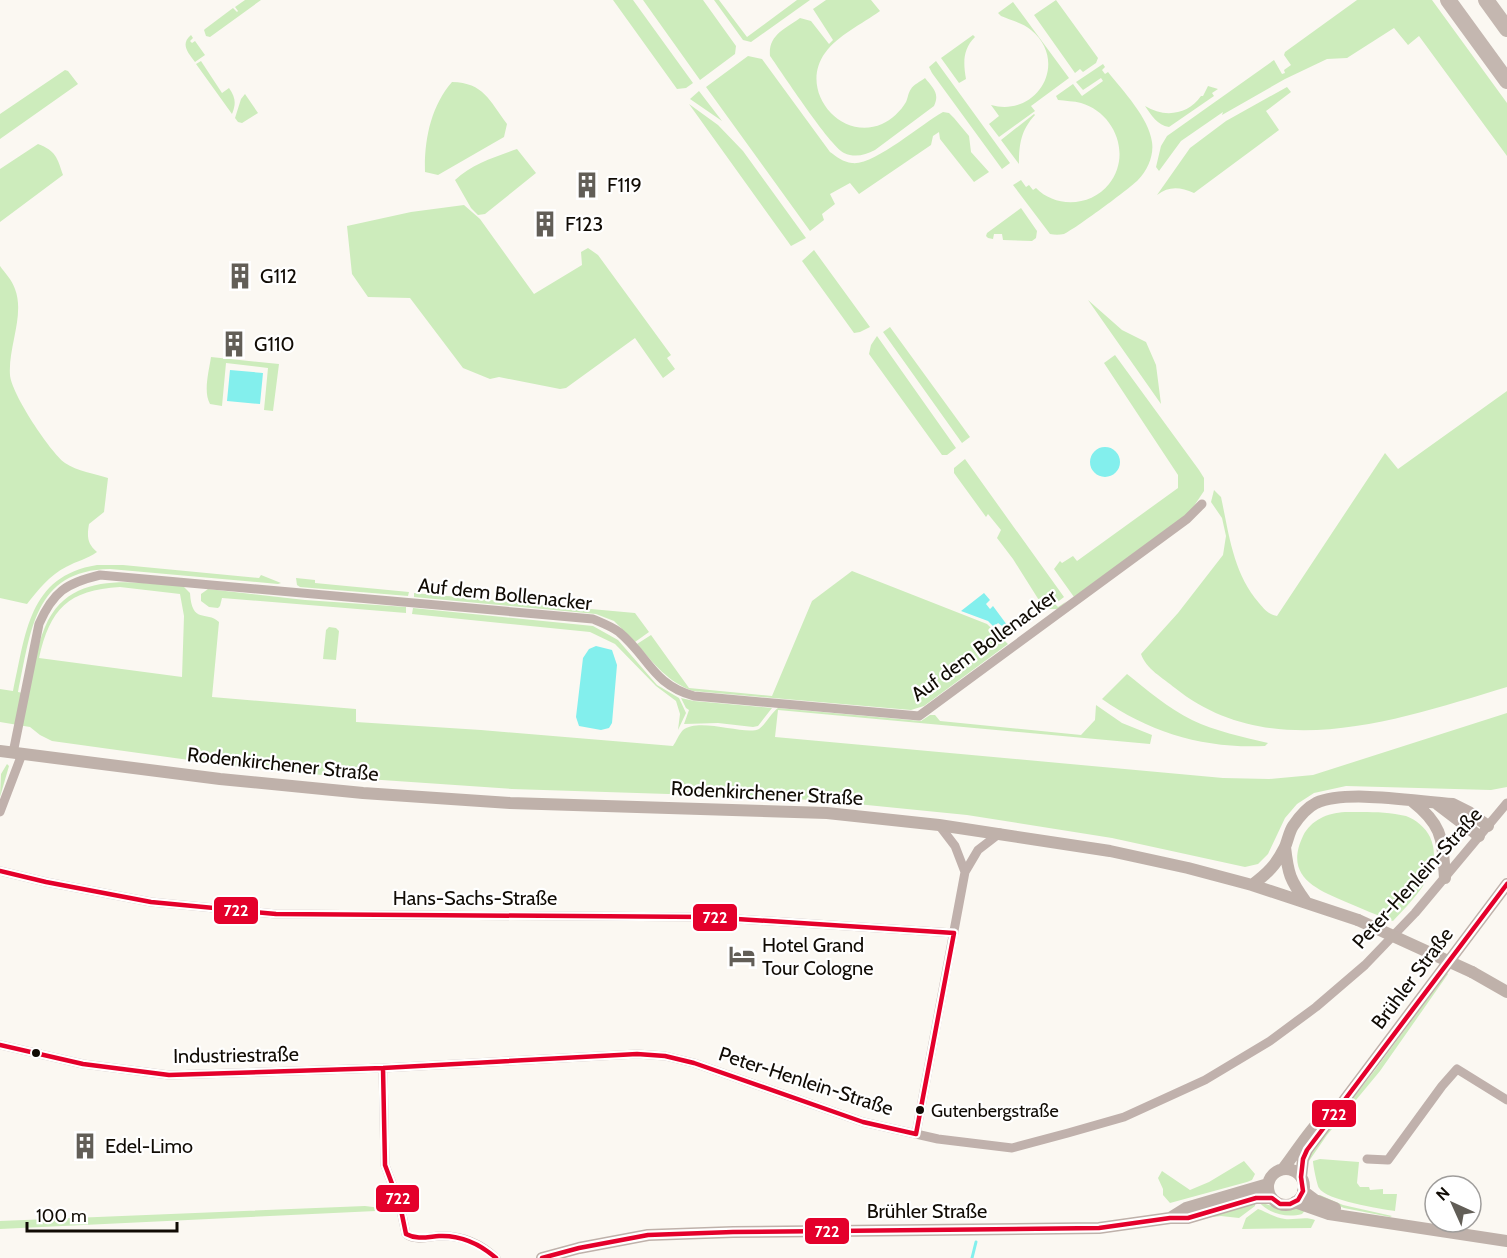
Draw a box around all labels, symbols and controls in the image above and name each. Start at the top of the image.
building icon: F119 [572,170,602,200]
place label: F119 [607,173,642,197]
building icon: F123 [530,209,560,239]
place label: F123 [565,212,603,236]
building icon: G112 [225,261,255,291]
place label: G112 [260,264,297,288]
building icon: G110 [219,329,249,359]
place label: G110 [254,332,294,356]
street label: Auf dem Bollenacker [417,573,594,615]
street label: Auf dem Bollenacker [906,584,1062,706]
street label: Rodenkirchener Straße [186,742,380,786]
street label: Rodenkirchener Straße [670,776,864,810]
street label: Peter-Henlein-Straße [1347,802,1487,954]
street label: Hans-Sachs-Straße [393,886,557,910]
line badge: 722 [213,896,259,925]
text: 722 [223,901,249,920]
line badge: 722 [692,903,738,932]
text: 722 [702,908,728,927]
street label: Brühler Straße [1366,923,1458,1033]
place label: Hotel Grand Tour Cologne [762,933,873,980]
hotel icon: Hotel Grand Tour Cologne [727,941,757,971]
street label: Peter-Henlein-Straße [716,1041,896,1121]
street label: Industriestraße [173,1042,299,1068]
unlabelled marker [30,1047,42,1059]
line badge: 722 [1311,1099,1357,1128]
place label: Gutenbergstraße [931,1100,1059,1122]
marker: Gutenbergstraße [914,1104,926,1116]
text: 722 [1321,1105,1347,1124]
building icon: Edel-Limo [70,1131,100,1161]
place label: Edel-Limo [105,1134,193,1158]
north arrow [1423,1174,1483,1234]
text: N [1432,1183,1453,1204]
line badge: 722 [375,1184,420,1213]
text: 722 [385,1189,411,1208]
scale bar [27,1195,177,1233]
street label: Brühler Straße [867,1199,987,1223]
text: 100 m [36,1205,87,1227]
line badge: 722 [804,1217,850,1245]
text: 722 [814,1222,840,1241]

